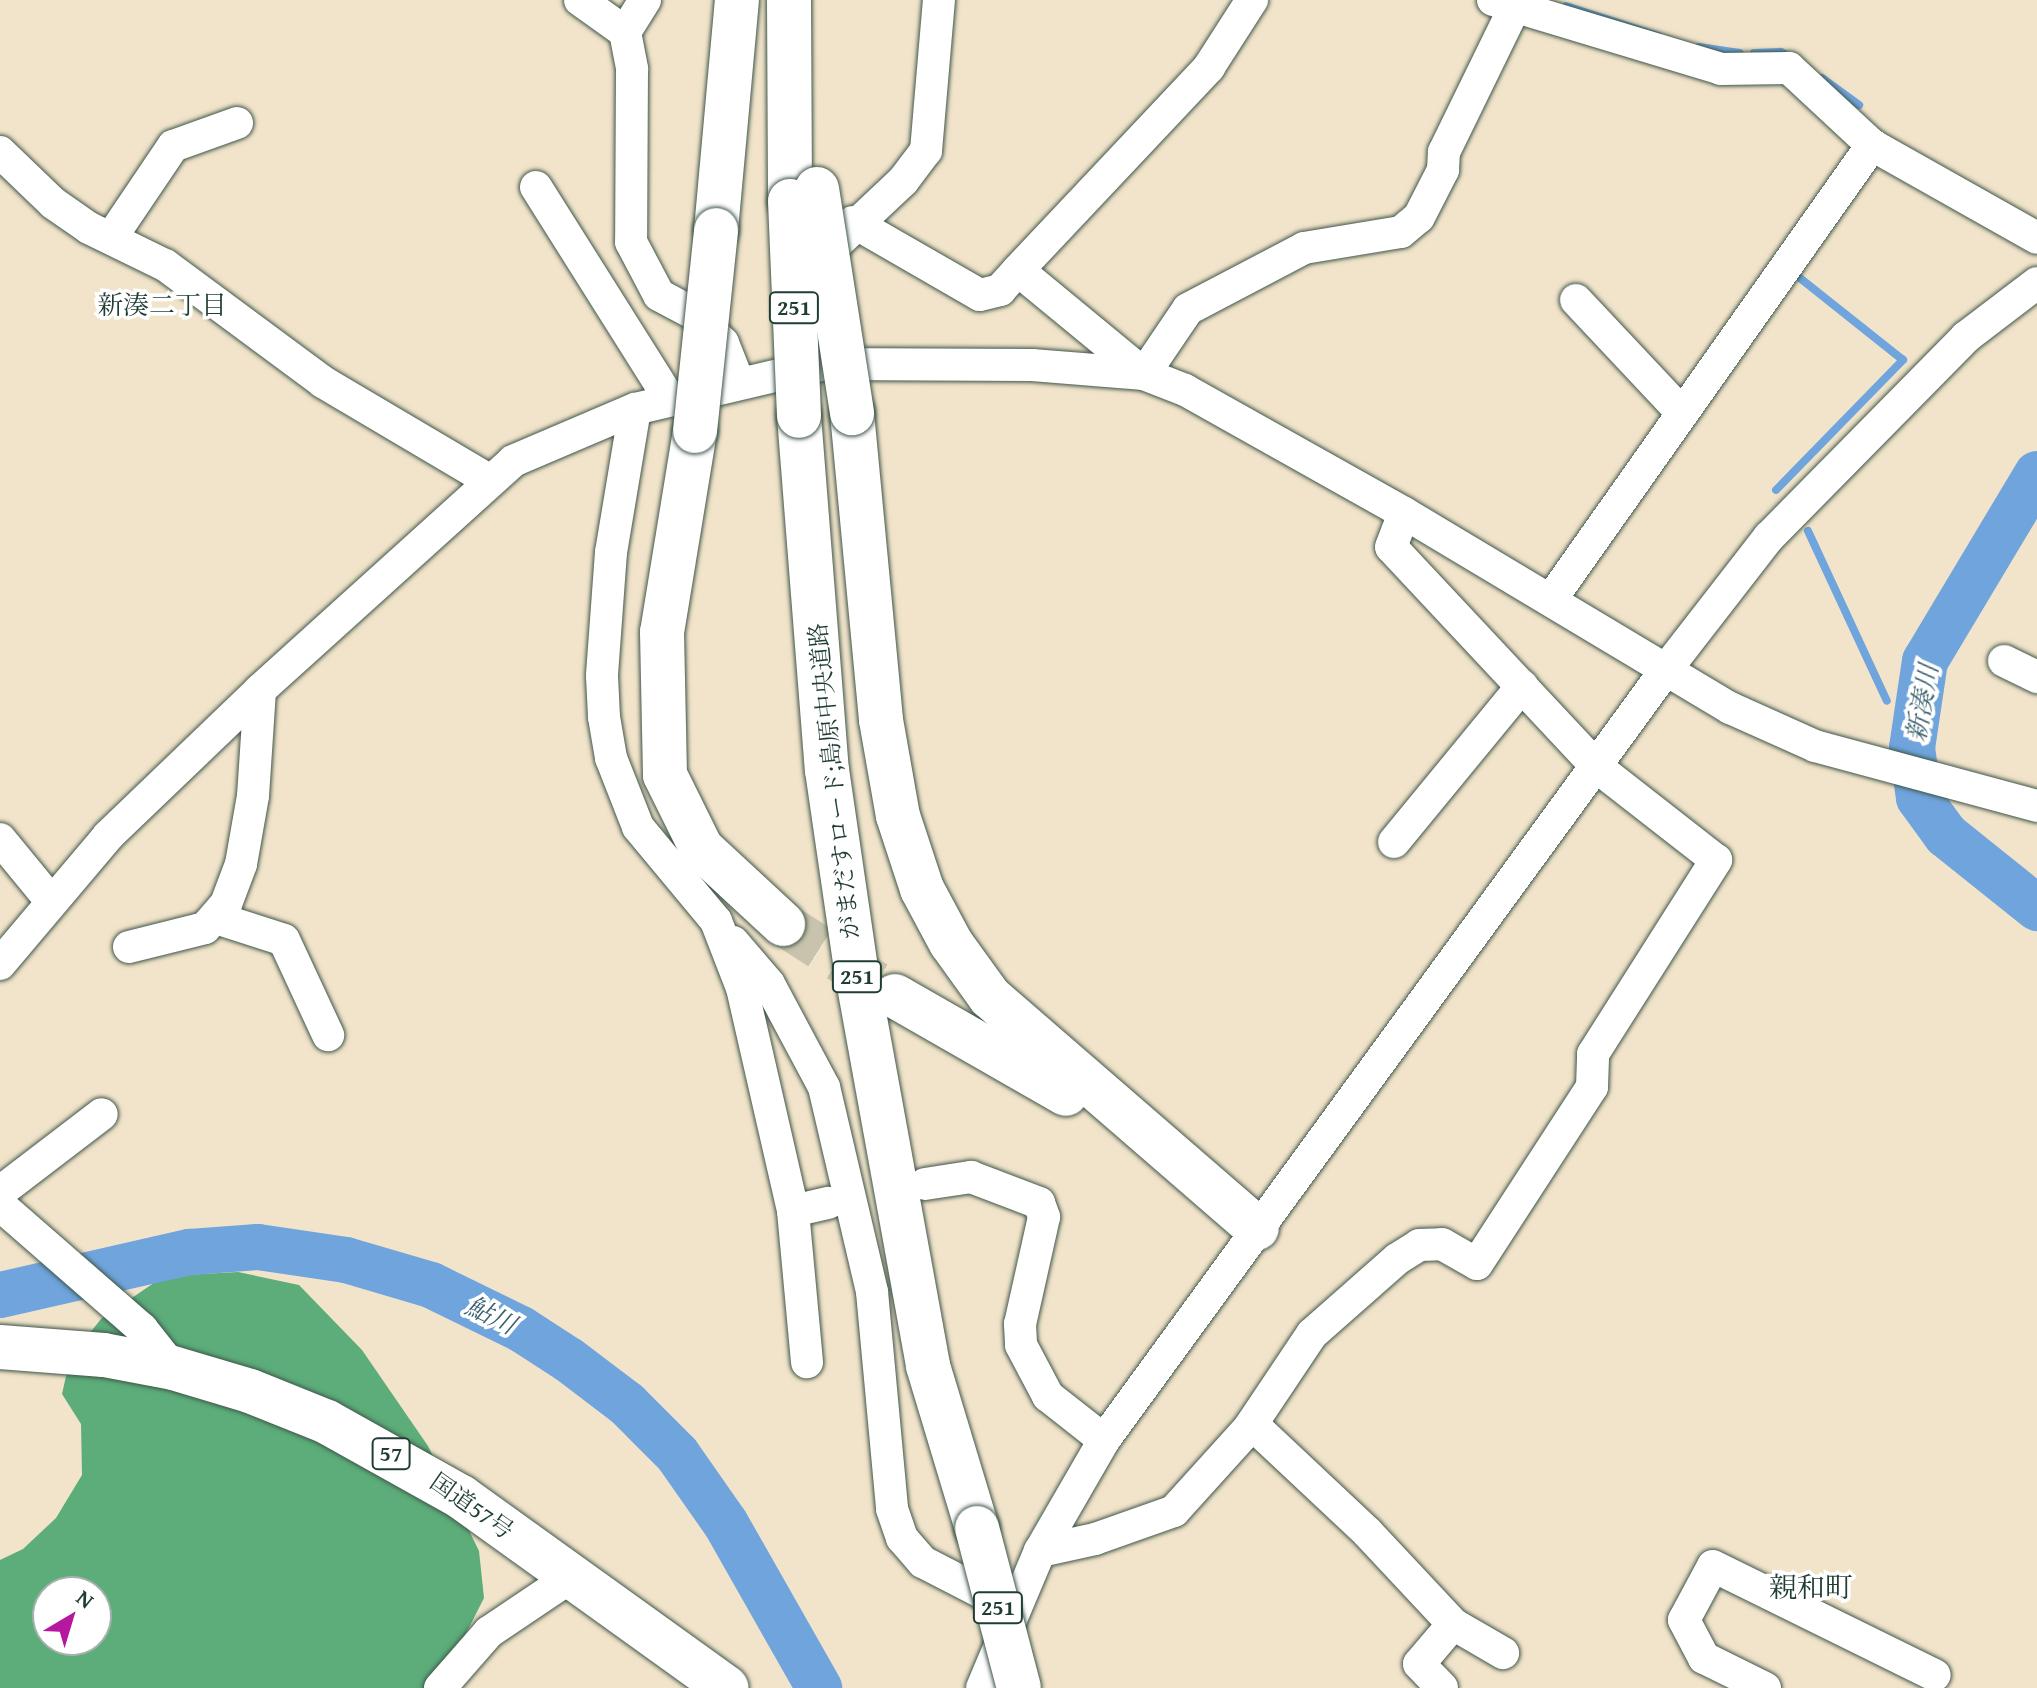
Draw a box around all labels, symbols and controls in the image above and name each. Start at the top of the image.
district label: 新湊二丁目 [97,289,227,321]
road number: 251 [768,290,820,326]
street label: がまだすロード;島原中央道路 [803,621,865,941]
water label: 新湊川 [1900,662,1944,744]
road number: 251 [831,959,883,995]
water label: 鮎川 [461,1290,521,1340]
road number: 57 [371,1436,411,1472]
street label: 国道57号 [425,1467,519,1545]
district label: 親和町 [1769,1570,1853,1604]
north arrow [32,1576,112,1656]
text: N [70,1582,101,1616]
road number: 251 [972,1590,1024,1626]

